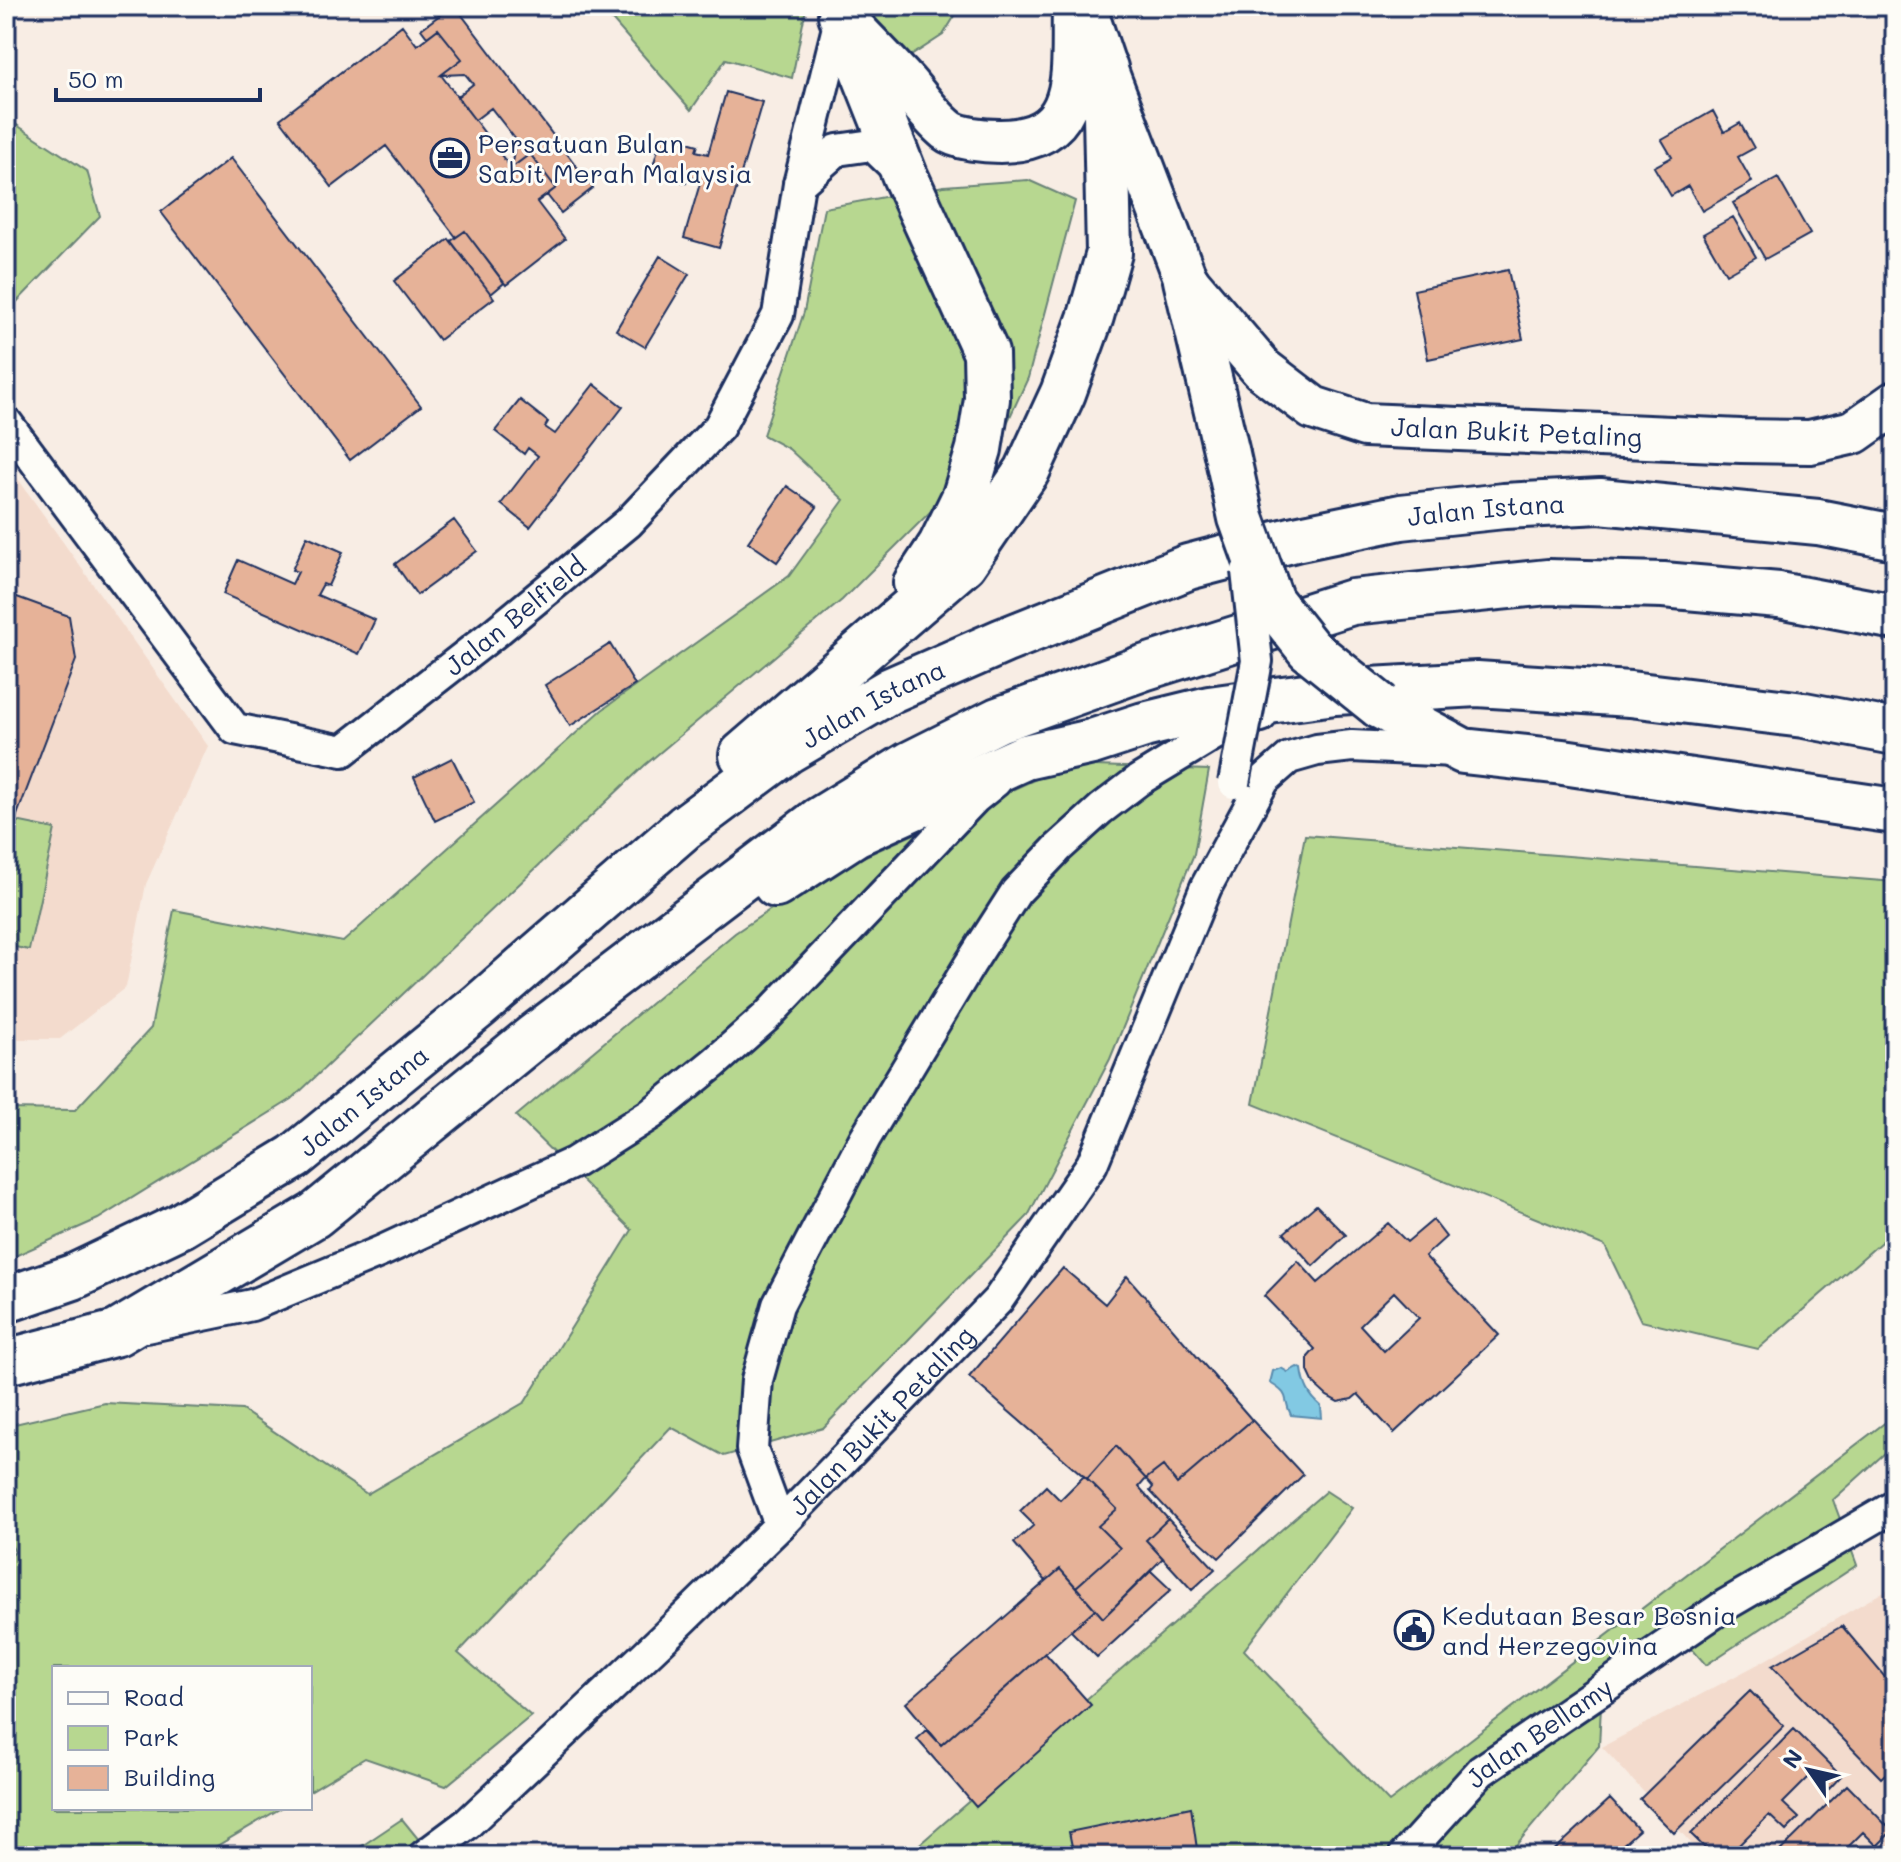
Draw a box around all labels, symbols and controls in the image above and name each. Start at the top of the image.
scale bar [56,52,260,102]
text: 50 m [68,63,124,94]
place label: Persatuan Bulan Sabit Merah Malaysia [478,126,752,190]
office icon: Persatuan Bulan Sabit Merah Malaysia [429,137,471,179]
street label: Jalan Bukit Petaling [1390,409,1643,454]
street label: Jalan Istana [1406,486,1566,533]
street label: Jalan Belfield [437,548,592,683]
street label: Jalan Istana [795,652,950,756]
street label: Jalan Istana [291,1037,435,1164]
street label: Jalan Bukit Petaling [782,1318,981,1523]
place label: Kedutaan Besar Bosnia and Herzegovina [1442,1598,1736,1662]
public building icon: Kedutaan Besar Bosnia and Herzegovina [1393,1609,1435,1651]
legend [52,1666,312,1810]
street label: Jalan Bellamy [1457,1670,1619,1795]
text: Road [124,1681,184,1712]
text: Park [124,1721,178,1752]
north arrow [1769,1730,1849,1810]
text: N [1775,1744,1809,1774]
text: Building [124,1761,215,1792]

